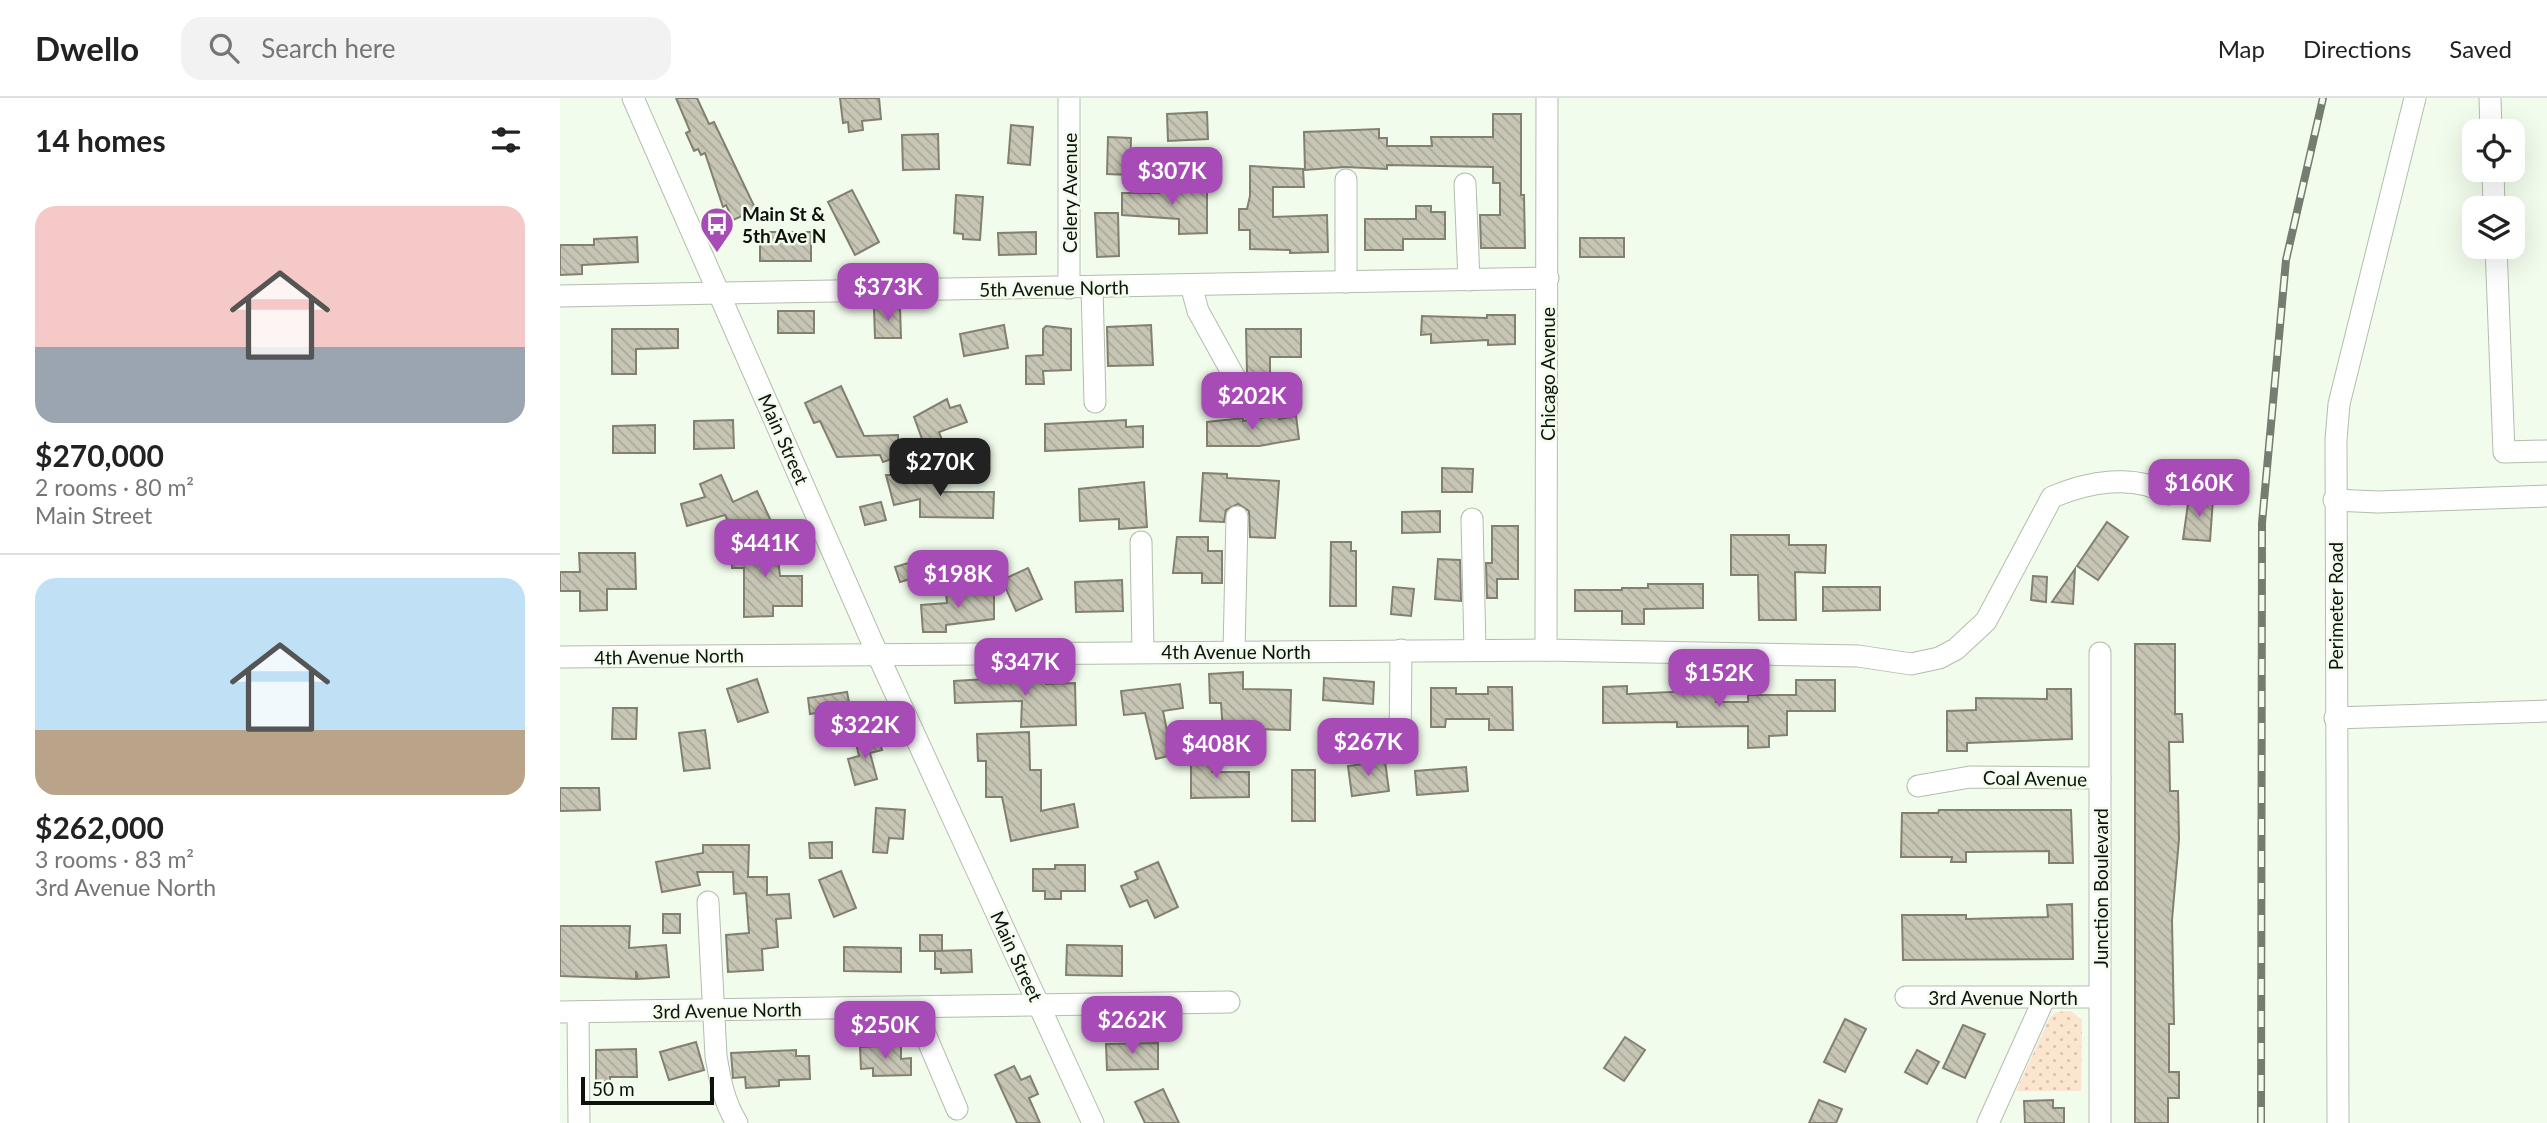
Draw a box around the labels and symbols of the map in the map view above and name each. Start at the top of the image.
street label: Celery Avenue [1058,133,1081,253]
pin: $307K [1123,148,1221,207]
place label: Main St & 5th Ave N [742,202,826,247]
bus stop icon: Main St & 5th Ave N [698,205,736,254]
pin: $373K [839,264,937,323]
street label: 5th Avenue North [979,275,1129,301]
street label: Chicago Avenue [1536,307,1559,441]
pin: $202K [1203,372,1301,432]
street label: Main Street [754,390,814,488]
pin: $270K [891,438,989,498]
pin: $160K [2150,460,2248,519]
pin: $441K [716,519,814,579]
street label: Perimeter Road [2324,542,2347,670]
pin: $198K [909,550,1007,610]
pin: $347K [976,638,1074,698]
street label: 4th Avenue North [1161,640,1311,663]
street label: 4th Avenue North [594,643,744,669]
pin: $152K [1670,650,1768,709]
pin: $322K [816,702,914,761]
pin: $267K [1319,718,1417,778]
pin: $408K [1167,720,1265,780]
street label: Coal Avenue [1983,766,2087,790]
street label: Junction Boulevard [2089,808,2112,968]
street label: Main Street [986,907,1048,1005]
street label: 3rd Avenue North [1928,986,2078,1009]
pin: $262K [1083,996,1181,1056]
street label: 3rd Avenue North [652,997,802,1023]
pin: $250K [836,1002,934,1061]
scale bar [581,1074,714,1106]

